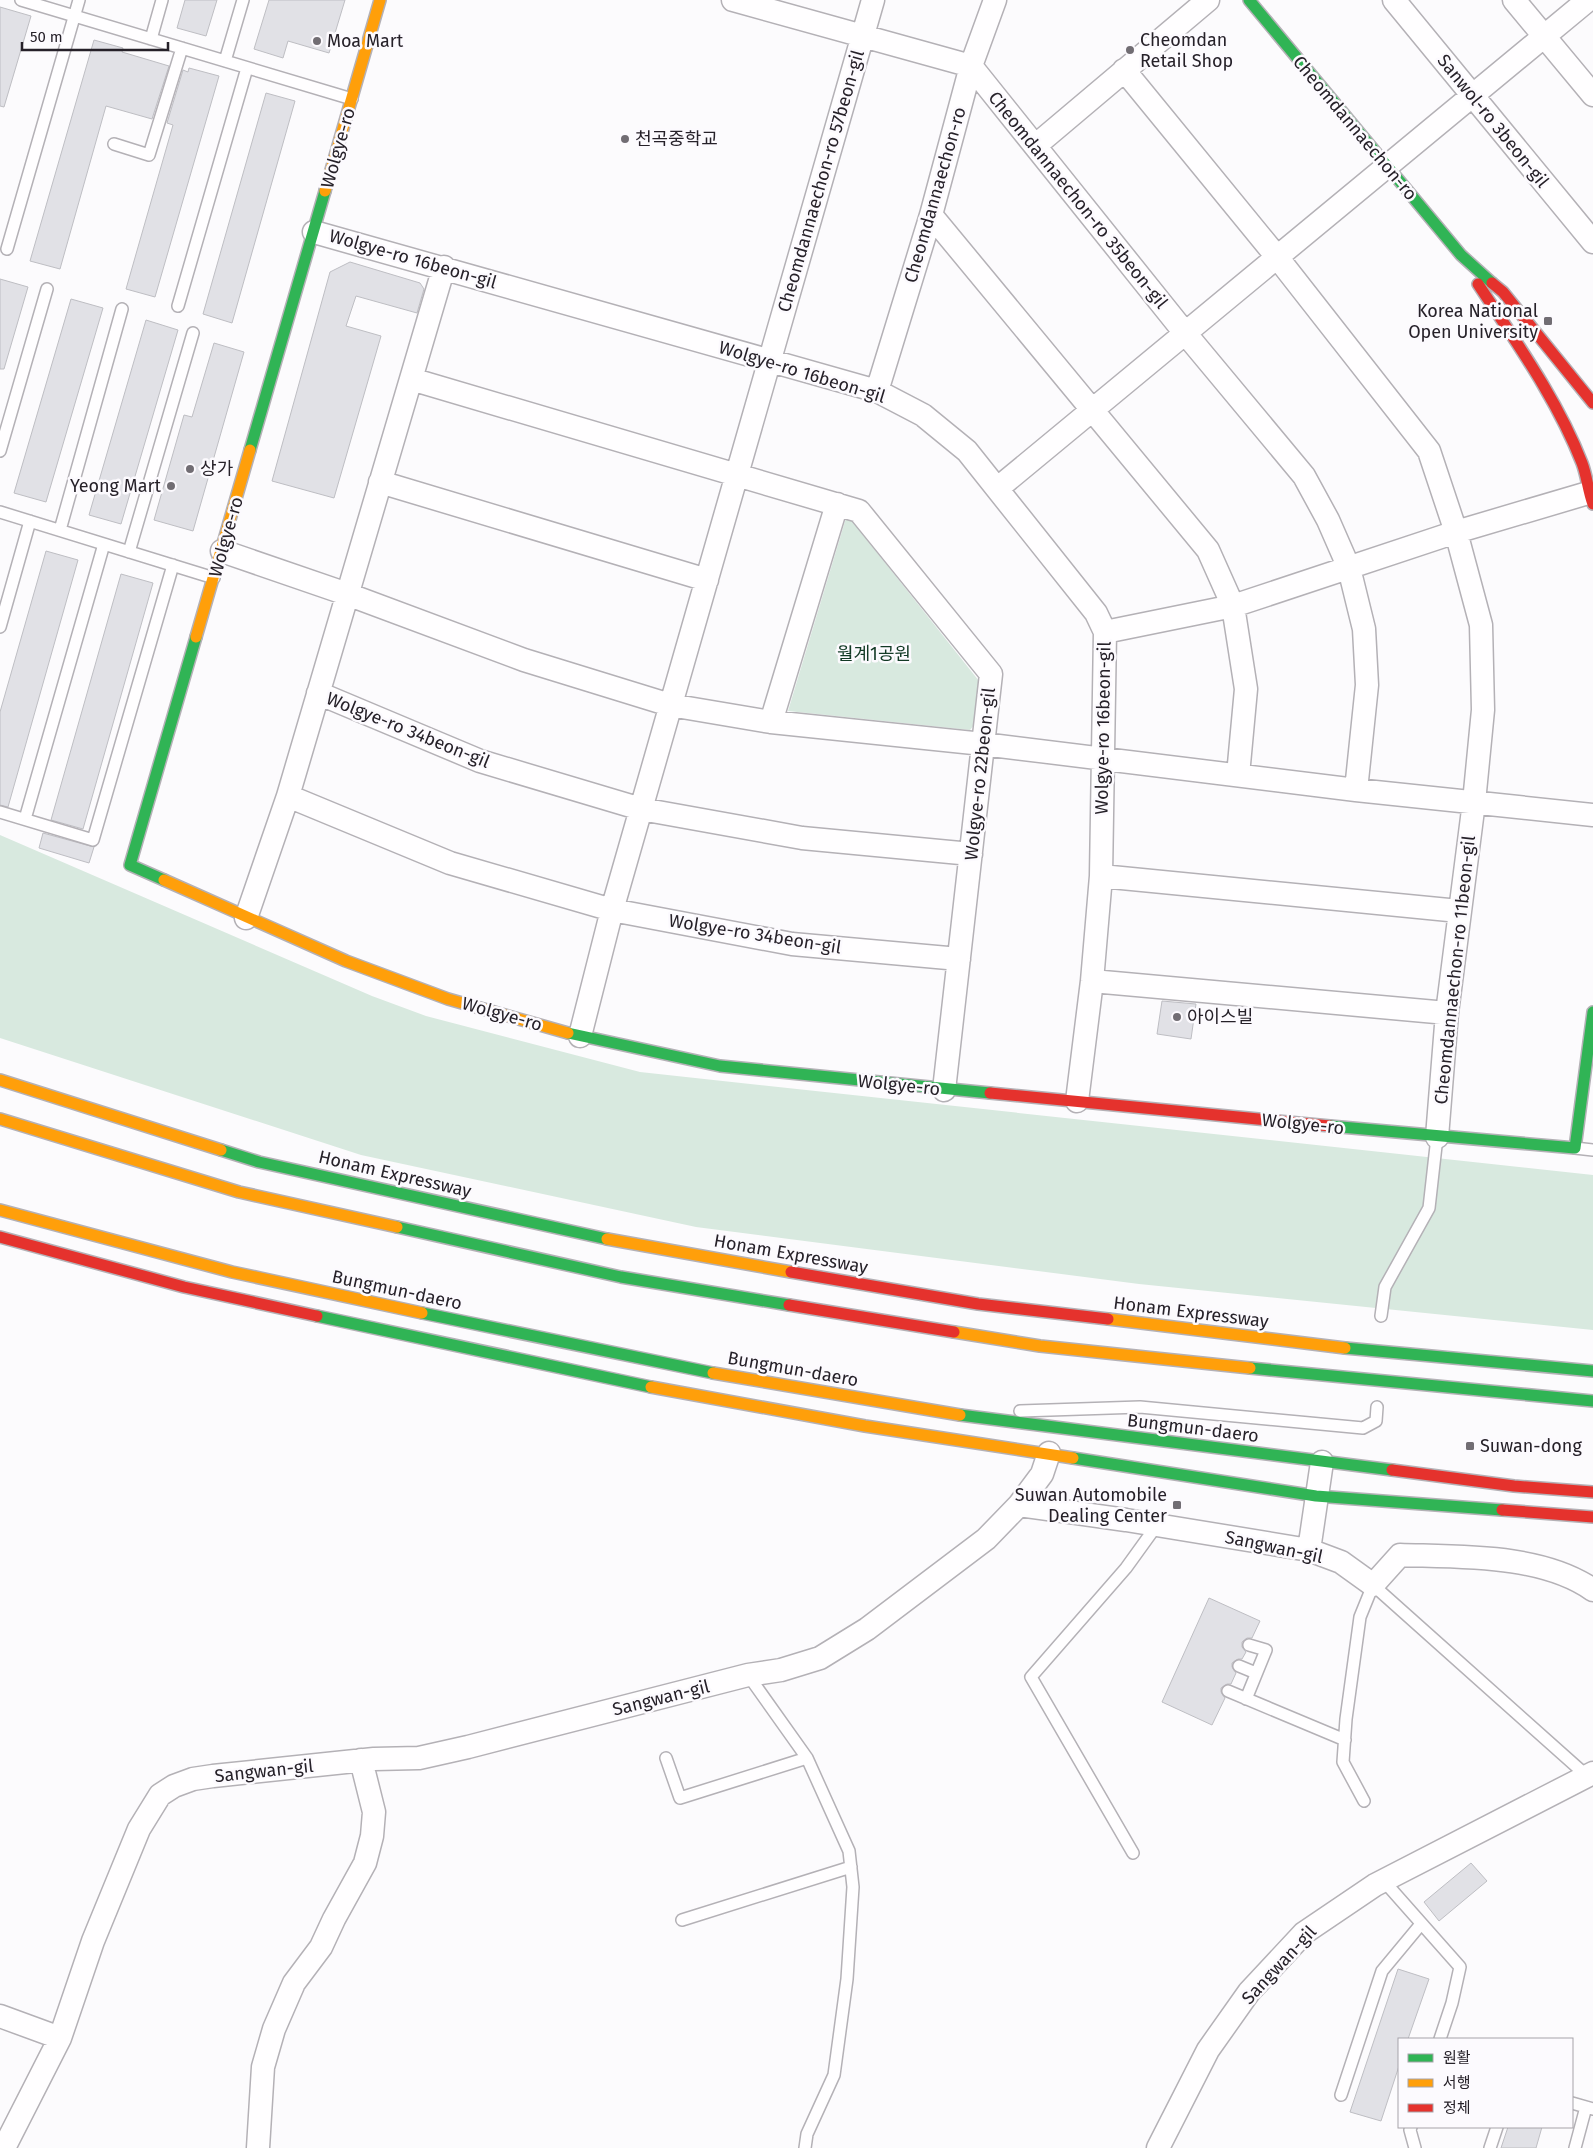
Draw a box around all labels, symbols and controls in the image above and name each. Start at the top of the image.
scale bar [22,20,169,52]
text: 50 m [30,28,63,46]
place label: Cheomdan Retail Shop [1140,29,1233,72]
place label: Moa Mart [327,30,404,52]
marker: Moa Mart [311,35,323,47]
marker: Cheomdan Retail Shop [1124,44,1136,56]
street label: Cheomdannaechon-ro 57beon-gil [773,47,869,315]
street label: Sanwol-ro 3beon-gil [1432,50,1554,192]
street label: Cheomdannaechon-ro [1288,51,1422,205]
street label: Cheomdannaechon-ro 35beon-gil [984,87,1172,313]
street label: Wolgye-ro [316,105,360,191]
street label: Cheomdannaechon-ro [899,105,971,285]
place label: 천곡중학교 [635,128,718,150]
marker: 천곡중학교 [619,133,631,145]
street label: Wolgye-ro 16beon-gil [327,225,499,293]
place label: Korea National Open University [1408,300,1538,343]
marker: Korea National Open University [1542,315,1554,327]
street label: Wolgye-ro 16beon-gil [716,336,888,408]
place label: 상가 [200,458,234,480]
marker: 상가 [184,463,196,475]
place label: Yeong Mart [70,475,161,497]
marker: Yeong Mart [165,480,177,492]
street label: Wolgye-ro [204,494,248,580]
street label: Wolgye-ro 16beon-gil [1090,641,1116,815]
park label: 월계1공원 [837,643,911,665]
street label: Wolgye-ro 22beon-gil [960,686,1000,862]
street label: Wolgye-ro 34beon-gil [323,687,493,773]
street label: Cheomdannaechon-ro 11beon-gil [1430,834,1480,1106]
street label: Wolgye-ro 34beon-gil [667,909,843,959]
street label: Wolgye-ro [459,992,545,1036]
place label: 아이스빌 [1187,1006,1253,1028]
marker: 아이스빌 [1171,1011,1183,1023]
street label: Wolgye-ro [857,1070,941,1100]
street label: Wolgye-ro [1261,1109,1345,1139]
street label: Honam Expressway [316,1146,474,1202]
street label: Honam Expressway [712,1230,870,1278]
street label: Bungmun-daero [330,1265,464,1315]
street label: Honam Expressway [1112,1292,1270,1332]
street label: Bungmun-daero [726,1347,860,1391]
street label: Bungmun-daero [1126,1409,1260,1447]
place label: Suwan-dong [1480,1435,1582,1457]
marker: Suwan-dong [1464,1440,1476,1452]
place label: Suwan Automobile Dealing Center [1015,1484,1167,1527]
marker: Suwan Automobile Dealing Center [1171,1499,1183,1511]
street label: Sangwan-gil [1223,1526,1325,1568]
street label: Sangwan-gil [610,1675,712,1721]
street label: Sangwan-gil [213,1755,315,1787]
street label: Sangwan-gil [1237,1921,1321,2009]
legend [1398,2038,1573,2128]
text: 원활 [1443,2049,1471,2067]
text: 서행 [1443,2074,1471,2092]
text: 정체 [1443,2099,1471,2117]

